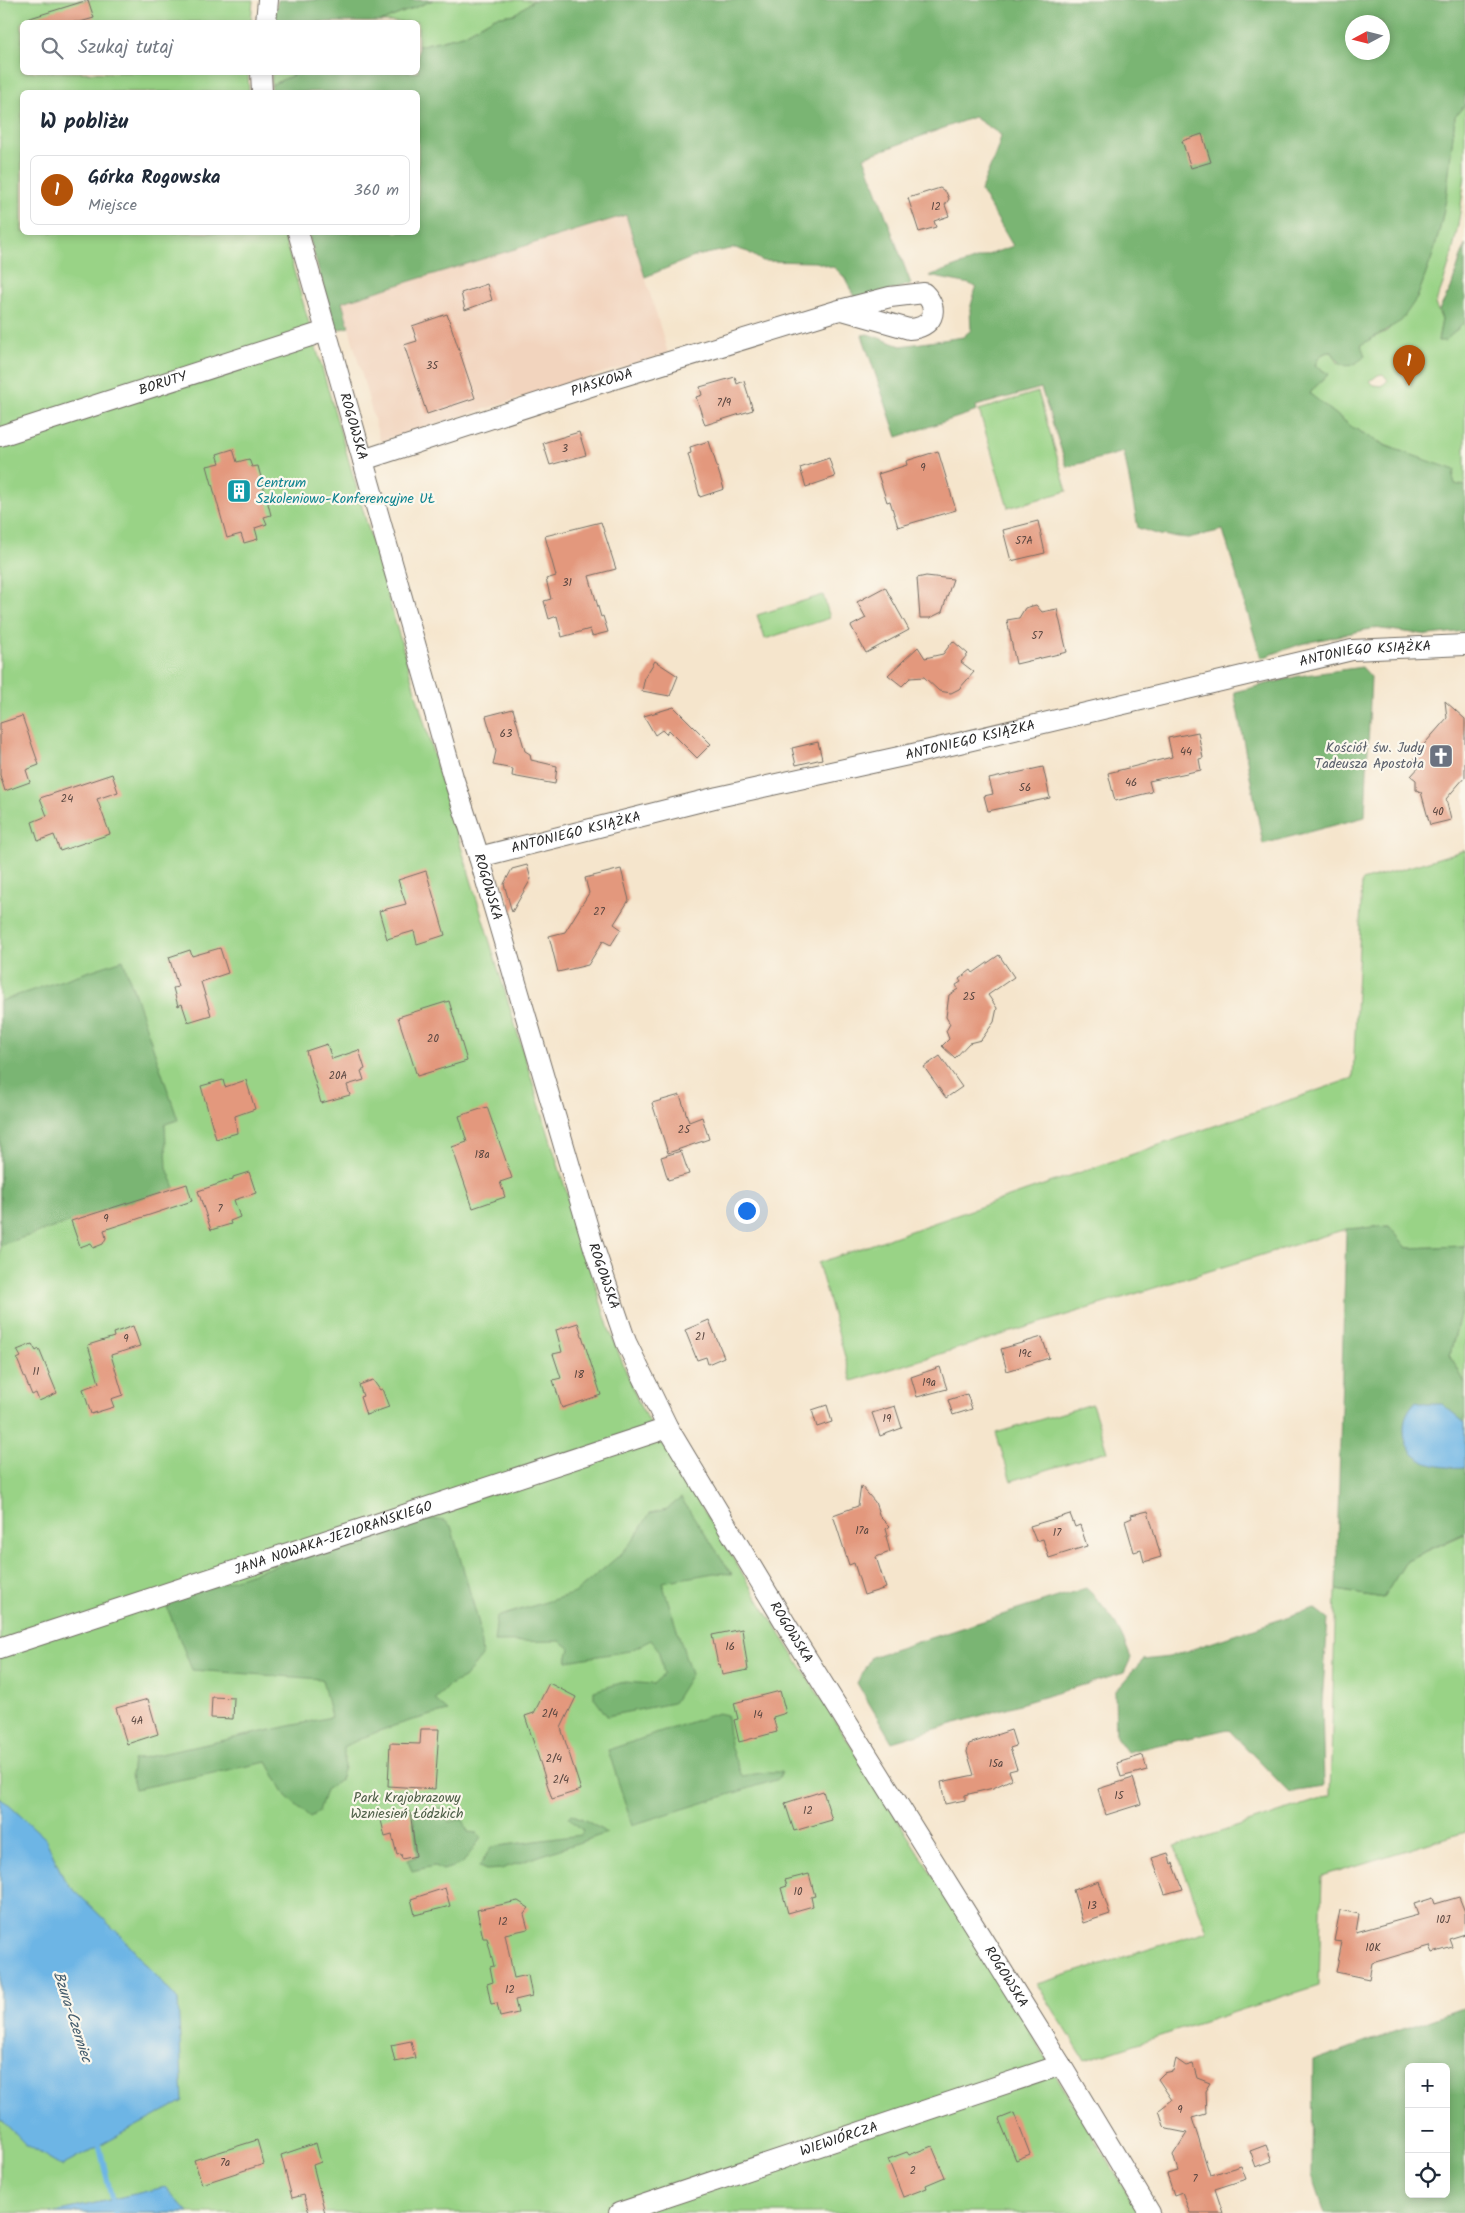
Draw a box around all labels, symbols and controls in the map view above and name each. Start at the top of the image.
north arrow [1345,15,1390,60]
search box [20,20,420,75]
text: Szukaj tutaj [78,33,173,63]
icon: search [38,34,66,62]
text: W pobliżu [40,106,128,139]
text: Górka Rogowska [88,163,221,193]
text: 1 [55,178,59,203]
text: 360 m [354,178,399,203]
text: Miejsce [88,193,137,218]
house number: 12 [931,198,941,216]
pin: 1 [1393,345,1425,386]
house number: 35 [426,357,439,375]
street label: PIASKOWA [568,363,636,403]
street label: BORUTY [136,365,191,402]
street label: ROGOWSKA [333,390,373,463]
house number: 7/9 [717,394,732,412]
house number: 3 [562,440,568,458]
house number: 9 [920,459,926,477]
place label: Centrum Szkoleniowo-Konferencyjne UŁ [256,472,435,510]
building icon: Centrum Szkoleniowo-Konferencyjne UŁ [226,478,252,504]
house number: 57A [1015,532,1033,550]
house number: 31 [562,574,572,592]
house number: 57 [1032,627,1043,645]
street label: ANTONIEGO KSIĄŻKA [1297,636,1432,673]
street label: ANTONIEGO KSIĄŻKA [903,714,1038,766]
house number: 63 [500,725,512,743]
place label: Kościół św. Judy Tadeusza Apostoła [1315,737,1424,775]
house number: 44 [1180,743,1192,761]
church icon: Kościół św. Judy Tadeusza Apostoła [1428,743,1454,769]
house number: 46 [1125,774,1137,792]
house number: 56 [1019,779,1031,797]
house number: 24 [61,790,73,808]
house number: 40 [1432,803,1444,821]
street label: ANTONIEGO KSIĄŻKA [509,806,643,860]
street label: ROGOWSKA [468,851,508,923]
house number: 27 [593,903,606,921]
house number: 25 [963,988,976,1006]
house number: 20 [427,1030,439,1048]
house number: 20A [329,1067,348,1085]
house number: 25 [678,1121,691,1139]
house number: 18a [474,1146,490,1164]
your location [734,1198,760,1224]
house number: 7 [217,1200,223,1218]
house number: 9 [103,1210,109,1228]
street label: ROGOWSKA [582,1240,625,1312]
house number: 21 [695,1328,705,1346]
house number: 9 [123,1330,129,1348]
house number: 19c [1018,1345,1032,1363]
house number: 11 [33,1363,39,1381]
house number: 18 [574,1366,584,1384]
house number: 19a [922,1374,936,1392]
house number: 19 [883,1410,892,1428]
street label: JANA NOWAKA-JEZIORAŃSKIEGO [231,1495,436,1581]
house number: 17a [855,1522,869,1540]
house number: 17 [1053,1524,1062,1542]
street label: ROGOWSKA [764,1597,819,1668]
house number: 16 [725,1638,735,1656]
house number: 2/4 [542,1705,558,1723]
house number: 14 [753,1706,763,1724]
house number: 4A [131,1712,144,1730]
house number: 2/4 [546,1750,562,1768]
house number: 15a [989,1755,1003,1773]
house number: 2/4 [553,1771,569,1789]
park label: Park Krajobrazowy Wzniesień Łódzkich [350,1787,464,1825]
house number: 15 [1114,1787,1125,1805]
house number: 12 [803,1802,813,1820]
house number: 10 [794,1883,803,1901]
house number: 13 [1087,1897,1097,1915]
house number: 10J [1436,1911,1451,1929]
house number: 12 [498,1913,508,1931]
house number: 10K [1365,1939,1381,1957]
street label: ROGOWSKA [978,1942,1034,2012]
water label: Bzura-Czerniec [46,1968,98,2067]
house number: 12 [505,1981,515,1999]
map controls [1405,2063,1450,2198]
button: + [1405,2063,1450,2108]
house number: 9 [1177,2101,1183,2119]
button: − [1405,2108,1450,2153]
street label: WIEWIÓRCZA [797,2116,881,2163]
button: locate [1405,2153,1450,2198]
house number: 7a [220,2154,230,2172]
house number: 2 [910,2162,916,2180]
house number: 7 [1192,2170,1198,2188]

